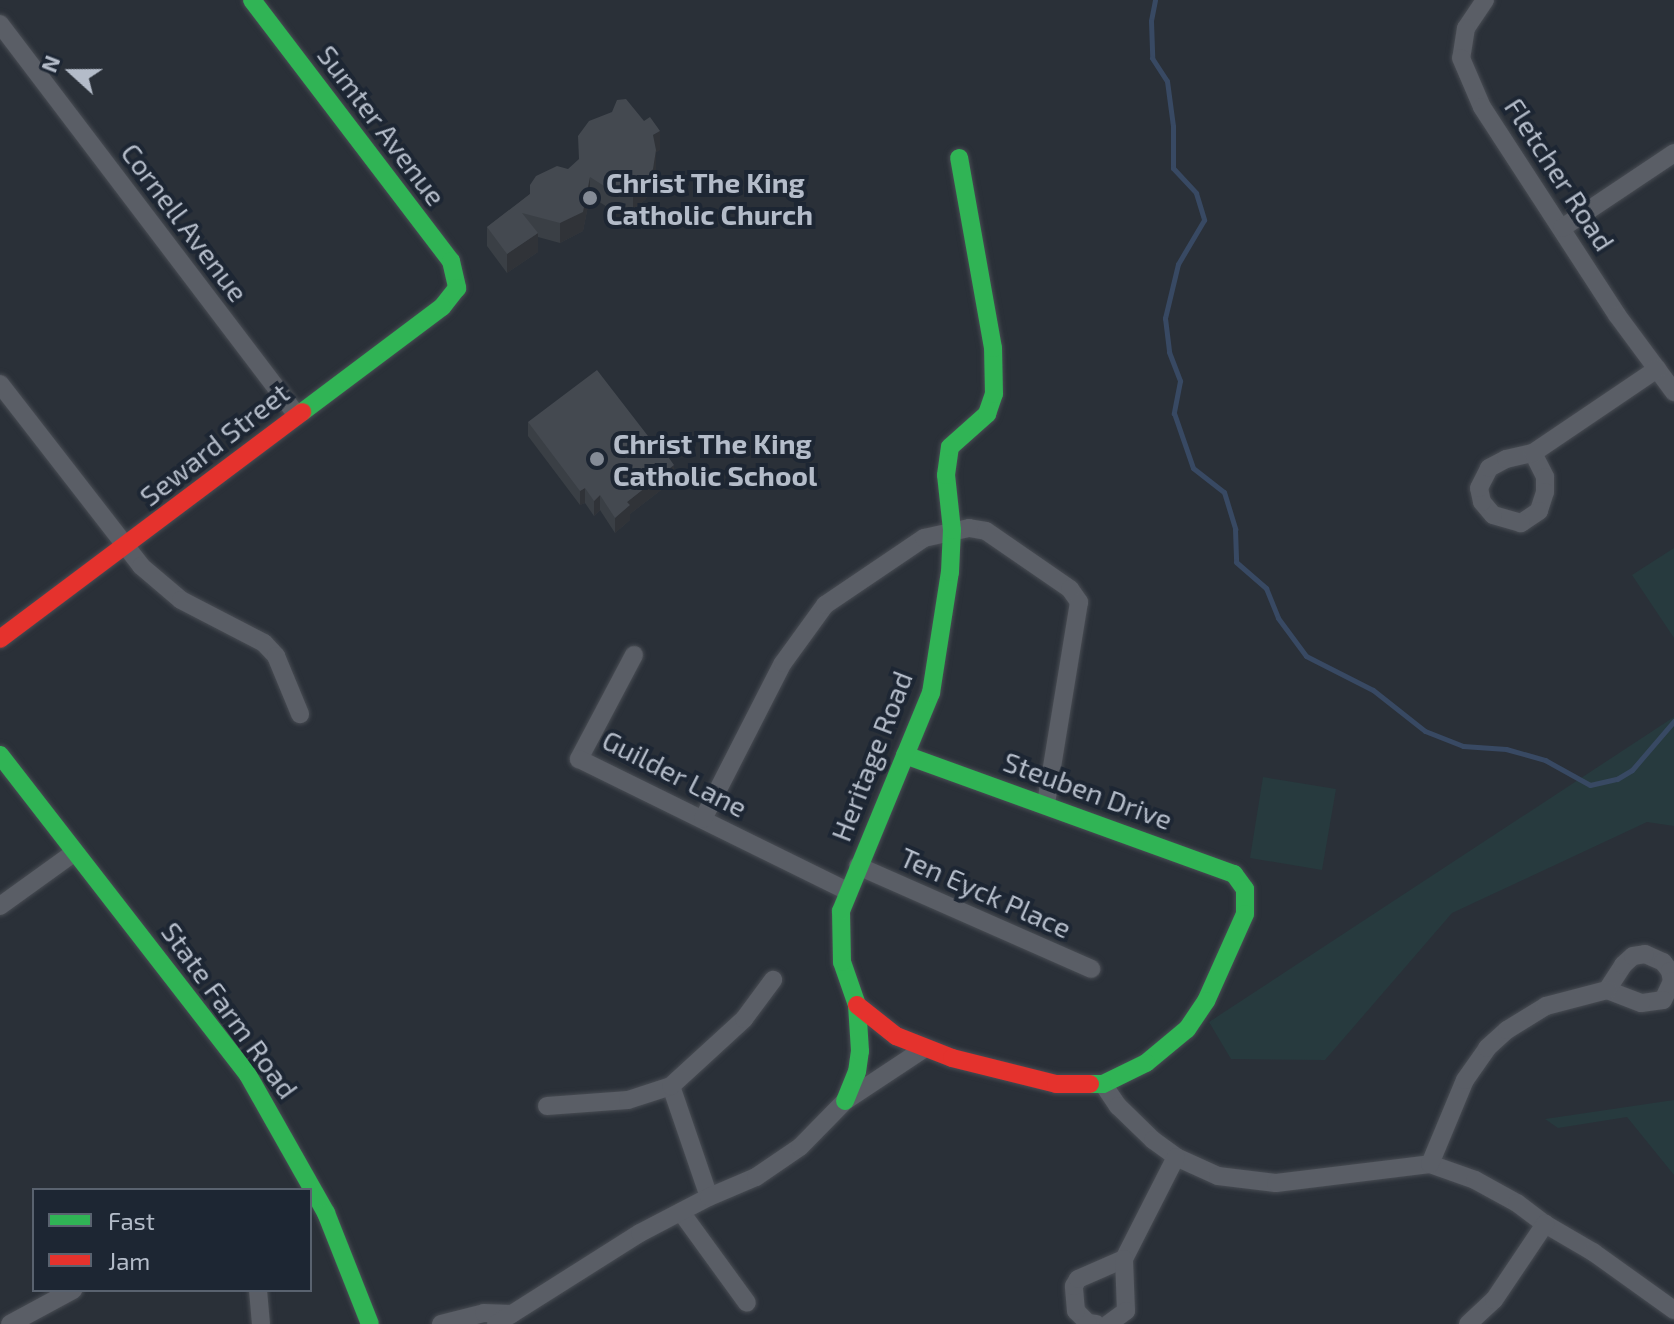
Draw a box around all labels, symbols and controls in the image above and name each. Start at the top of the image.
north arrow [32,32,112,112]
street label: Sumter Avenue [310,38,454,212]
text: N [35,51,65,75]
street label: Fletcher Road [1498,91,1622,257]
street label: Cornell Avenue [114,136,256,308]
place label: Christ The King Catholic Church [606,165,813,231]
marker: Christ The King Catholic Church [581,189,599,207]
street label: Seward Street [133,375,295,513]
place label: Christ The King Catholic School [613,426,817,492]
marker: Christ The King Catholic School [588,450,606,468]
street label: Heritage Road [823,666,919,846]
street label: Guilder Lane [597,722,753,824]
street label: Steuben Drive [999,744,1177,836]
street label: Ten Eyck Place [895,839,1077,945]
street label: State Farm Road [155,915,305,1105]
legend [32,1188,312,1292]
text: Fast [108,1206,155,1235]
text: Jam [108,1246,150,1275]

